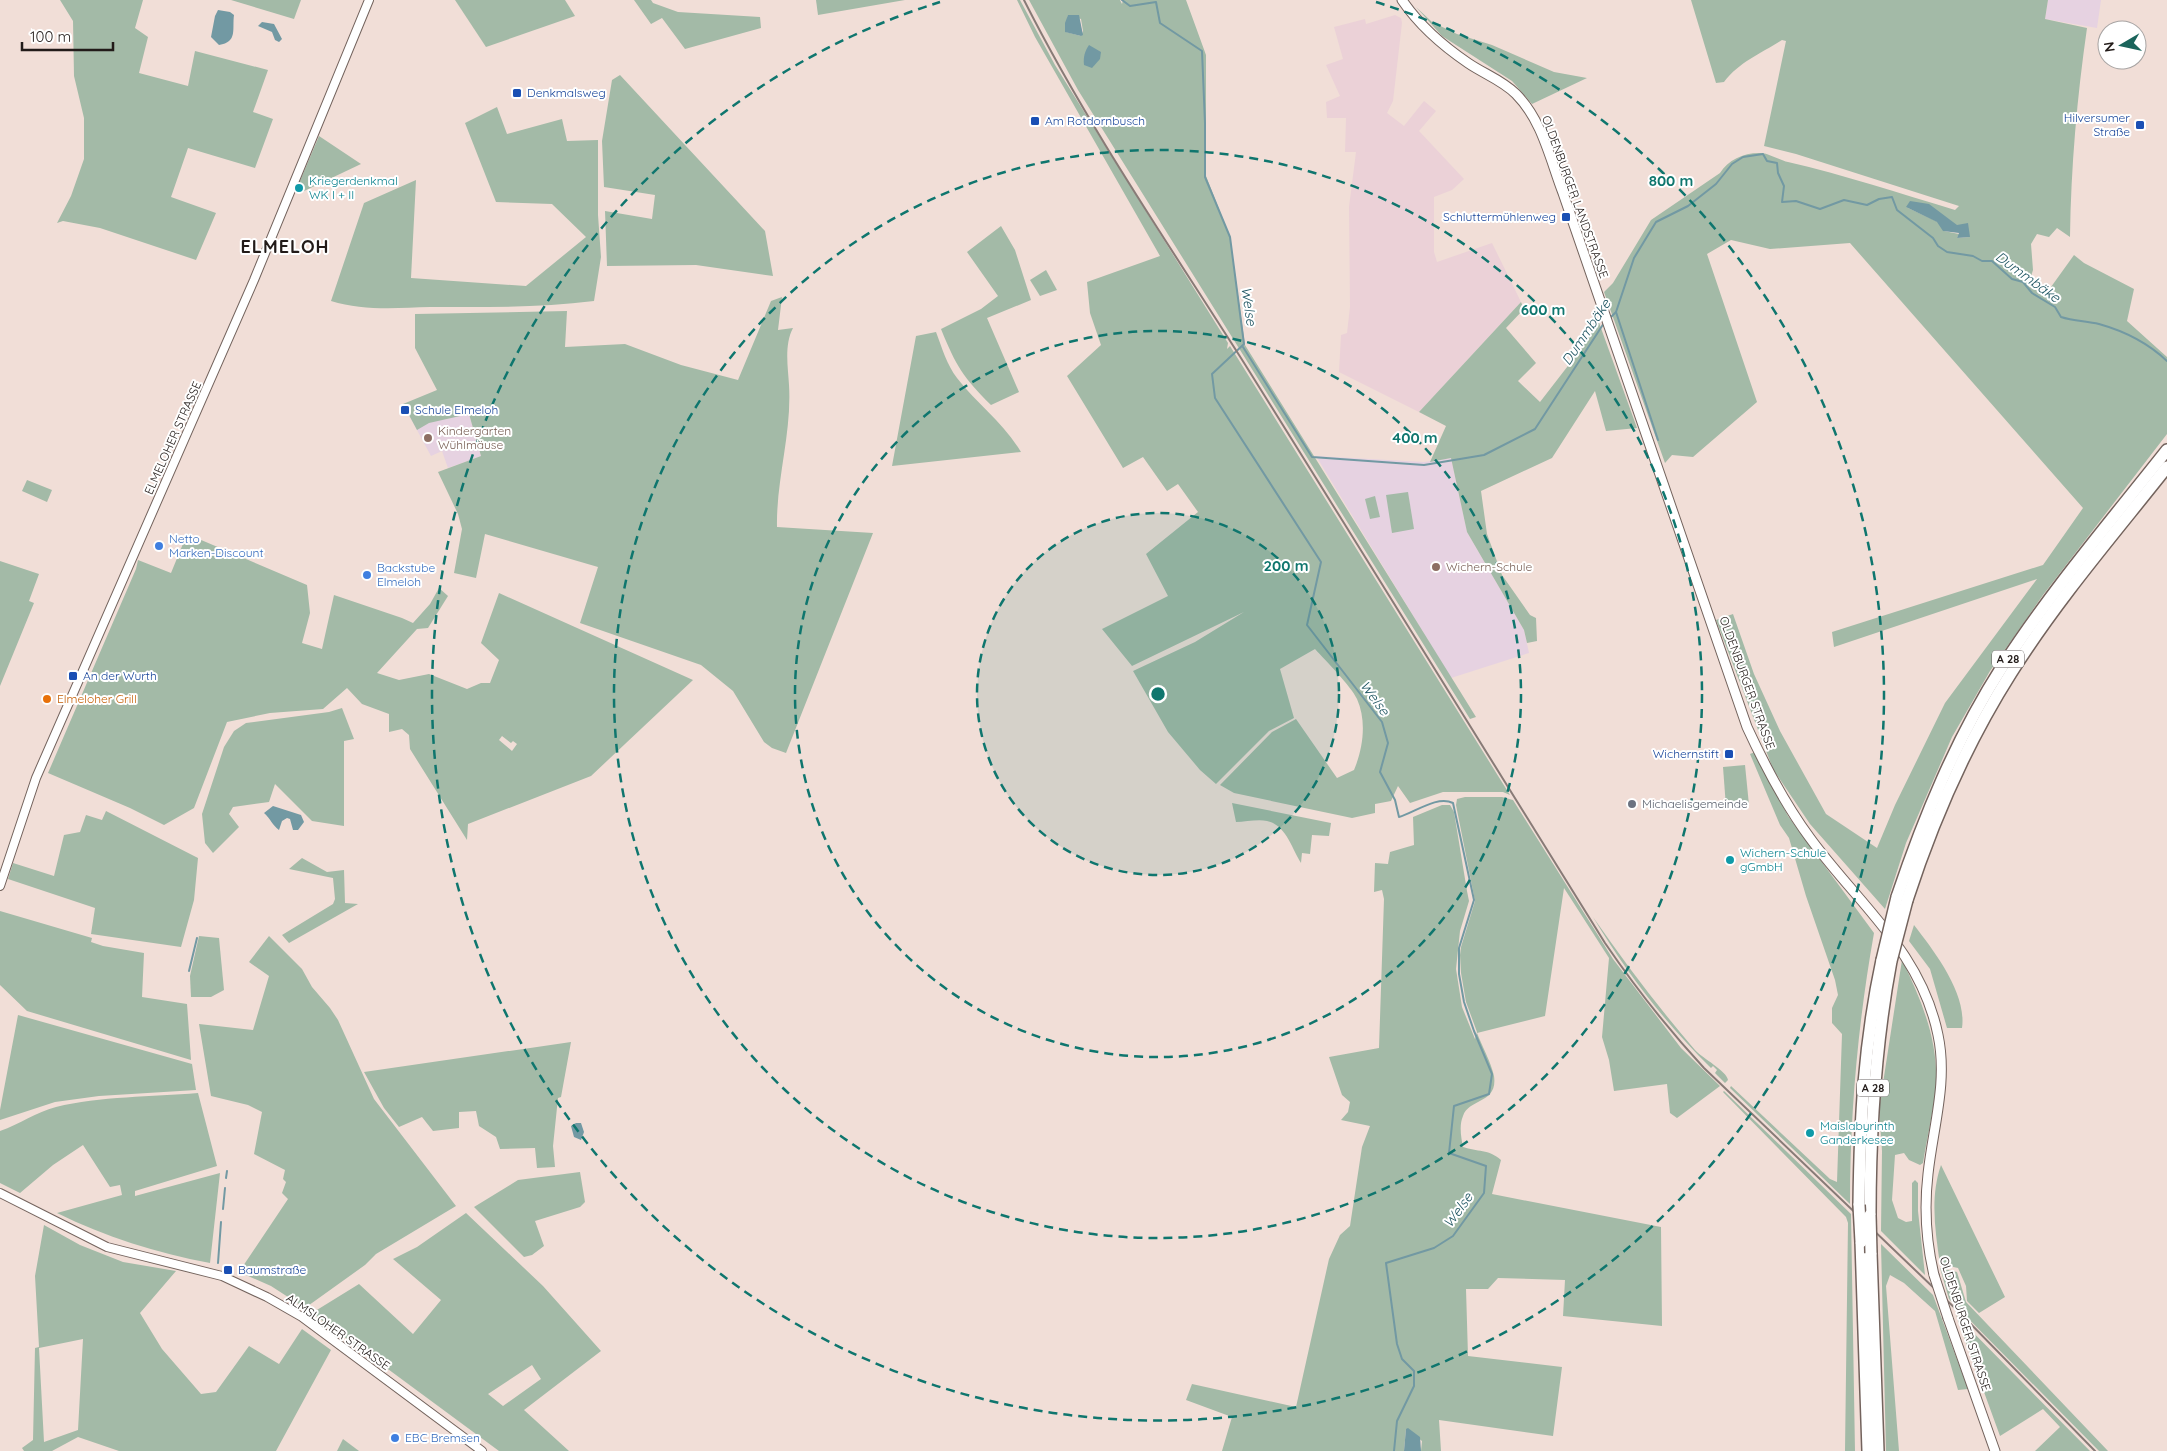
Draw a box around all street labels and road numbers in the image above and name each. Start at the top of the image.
street label: OLDENBURGER LANDSTRASSE [1539,113,1612,280]
street label: ELMELOHER STRASSE [141,379,204,497]
street label: OLDENBURGER STRASSE [1716,614,1779,752]
road number: A 28 [1992,651,2024,668]
road number: A 28 [1857,1080,1889,1096]
street label: OLDENBURGER STRASSE [1937,1255,1994,1393]
street label: ALMSLOHER STRASSE [284,1290,393,1373]

